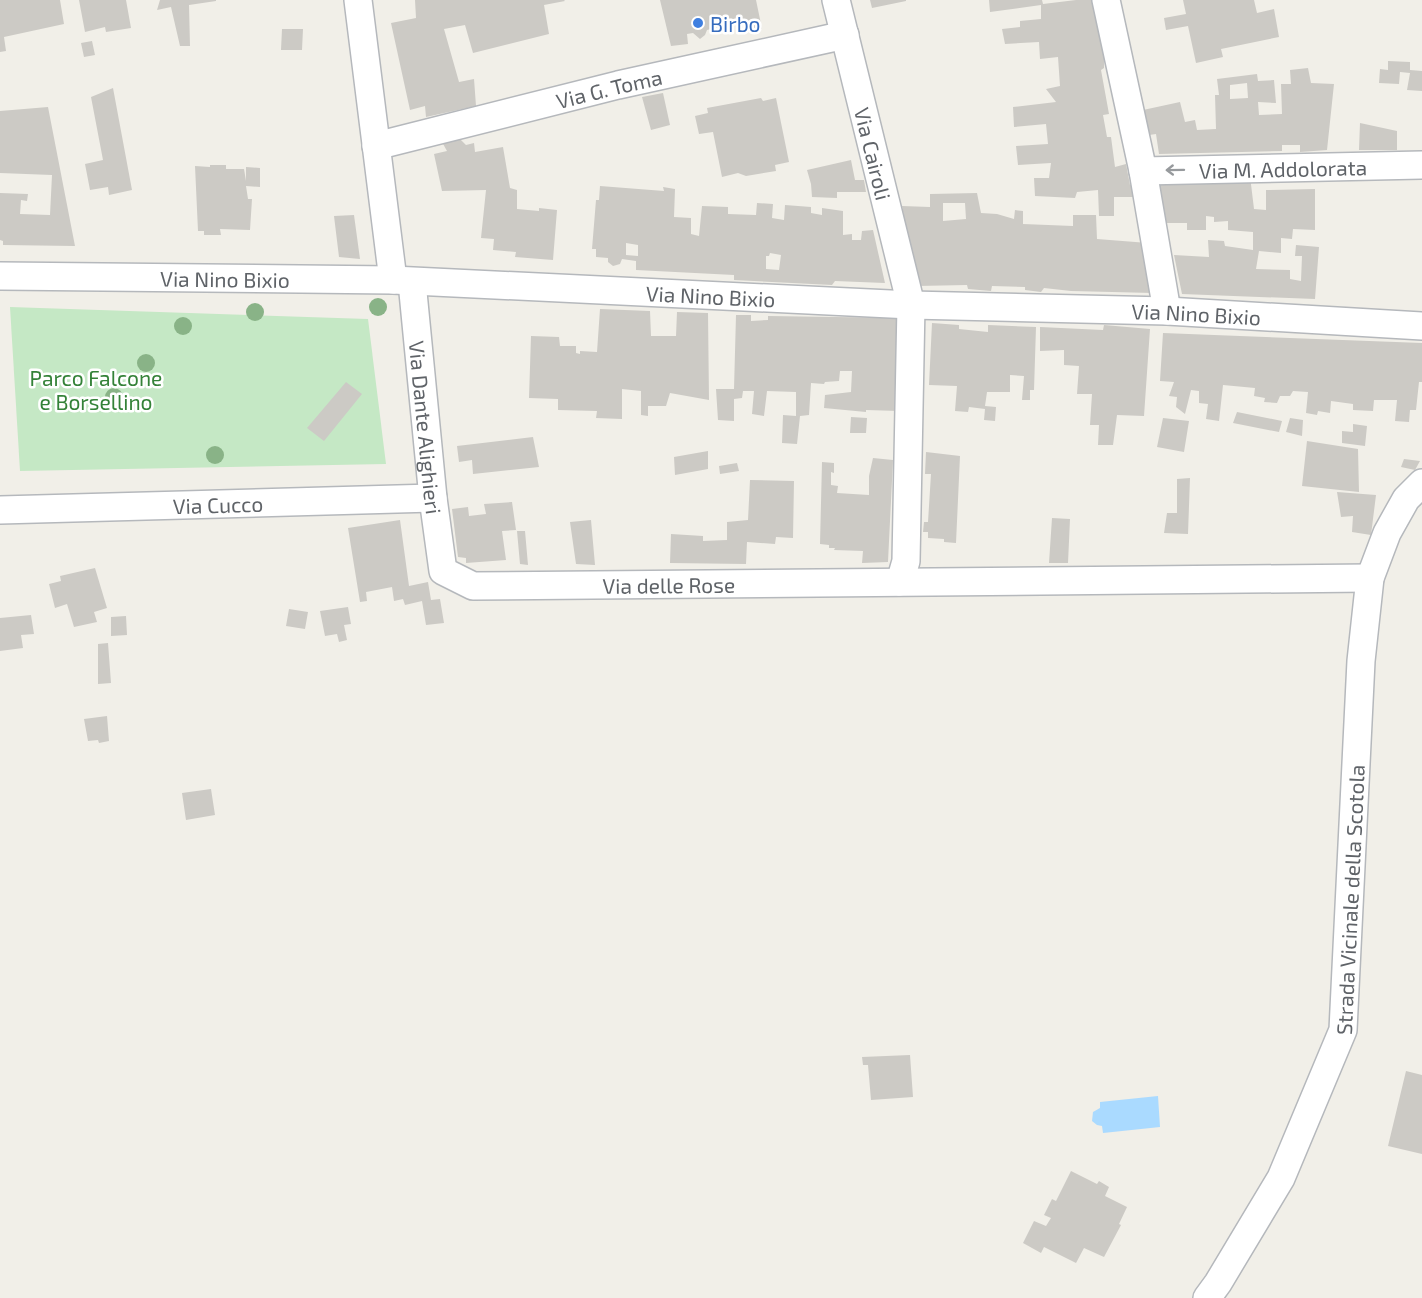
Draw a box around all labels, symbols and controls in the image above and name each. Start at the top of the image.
place label: Birbo [710,11,761,36]
marker: Birbo [691,16,705,30]
street label: Via G. Toma [553,63,664,113]
street label: Via Cairoli [850,105,897,202]
street label: Via M. Addolorata [1198,154,1367,182]
one-way arrow [1165,164,1185,176]
street label: Via Nino Bixio [160,265,290,291]
street label: Via Nino Bixio [645,280,776,311]
street label: Via Nino Bixio [1131,298,1262,329]
street label: Via Dante Alighieri [405,340,448,516]
park label: Parco Falcone e Borsellino [30,365,162,414]
street label: Via Cucco [172,490,263,518]
street label: Via delle Rose [602,571,735,597]
street label: Strada Vicinale della Scotola [1330,764,1368,1035]

